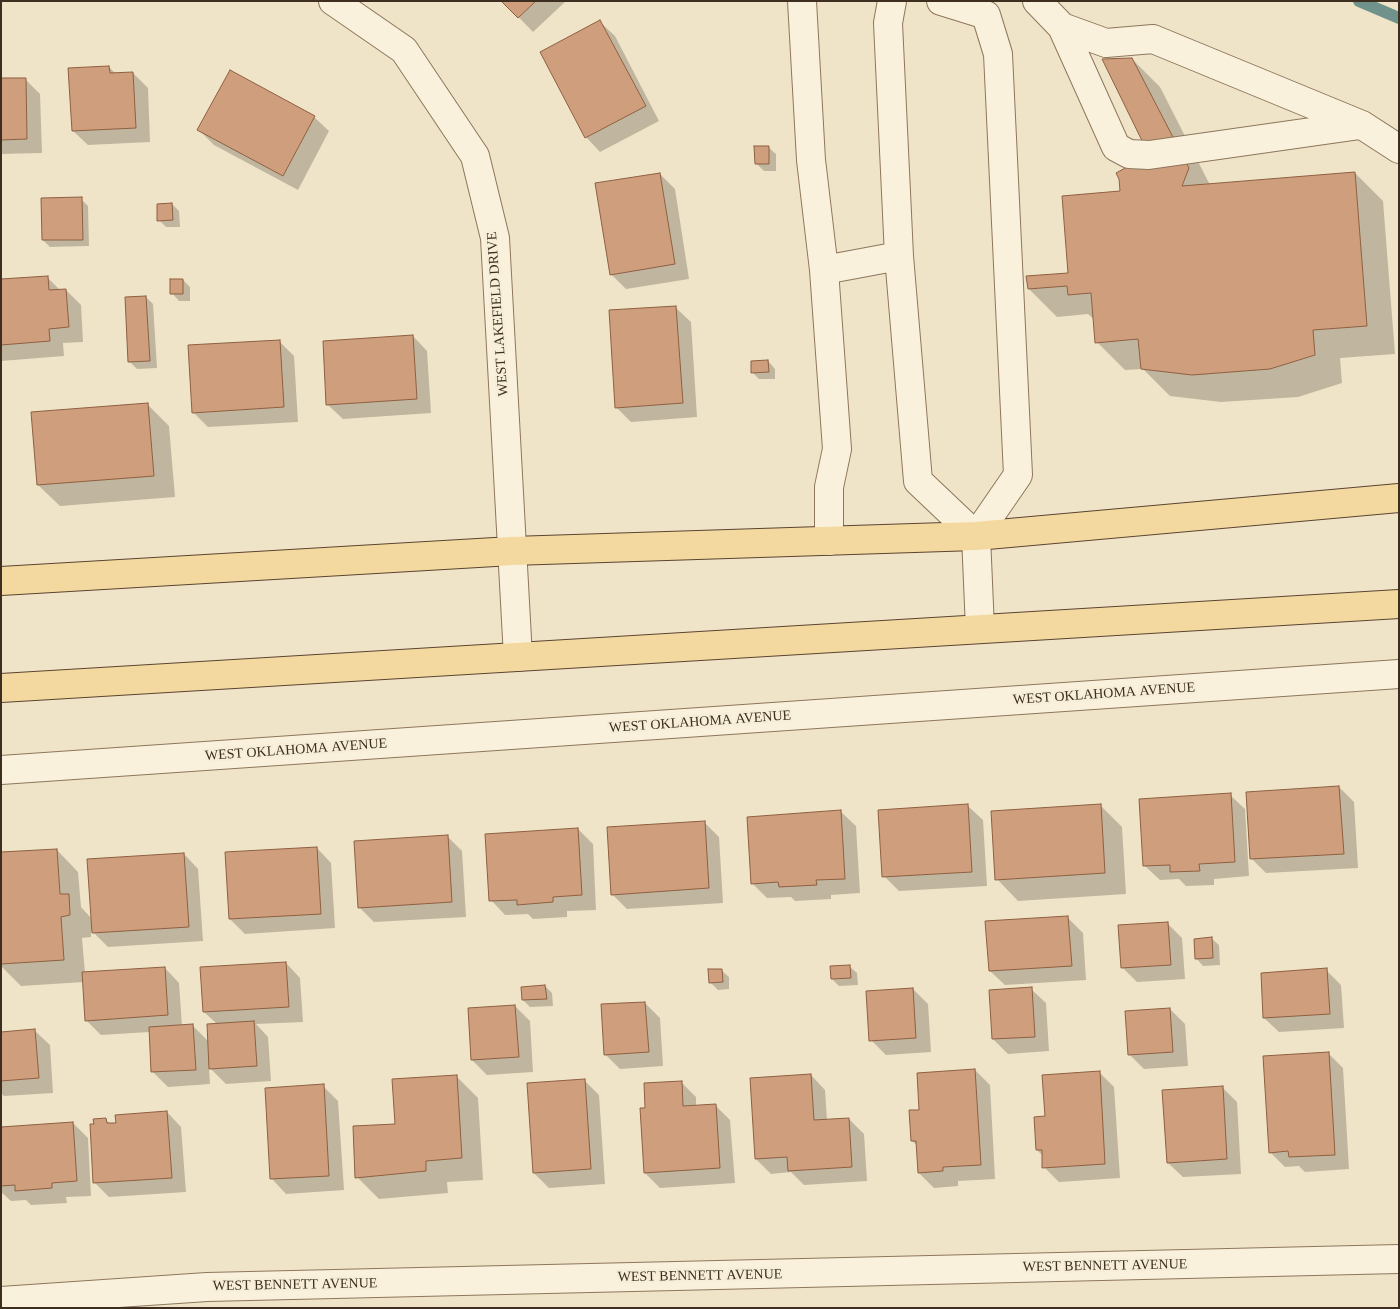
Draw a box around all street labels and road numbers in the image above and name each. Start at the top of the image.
street label: WEST LAKEFIELD DRIVE [484,231,512,397]
street label: WEST OKLAHOMA AVENUE [1012,679,1196,709]
street label: WEST OKLAHOMA AVENUE [608,707,792,737]
street label: WEST OKLAHOMA AVENUE [204,735,388,765]
street label: WEST BENNETT AVENUE [1023,1256,1187,1276]
street label: WEST BENNETT AVENUE [618,1266,782,1286]
street label: WEST BENNETT AVENUE [213,1275,377,1295]

